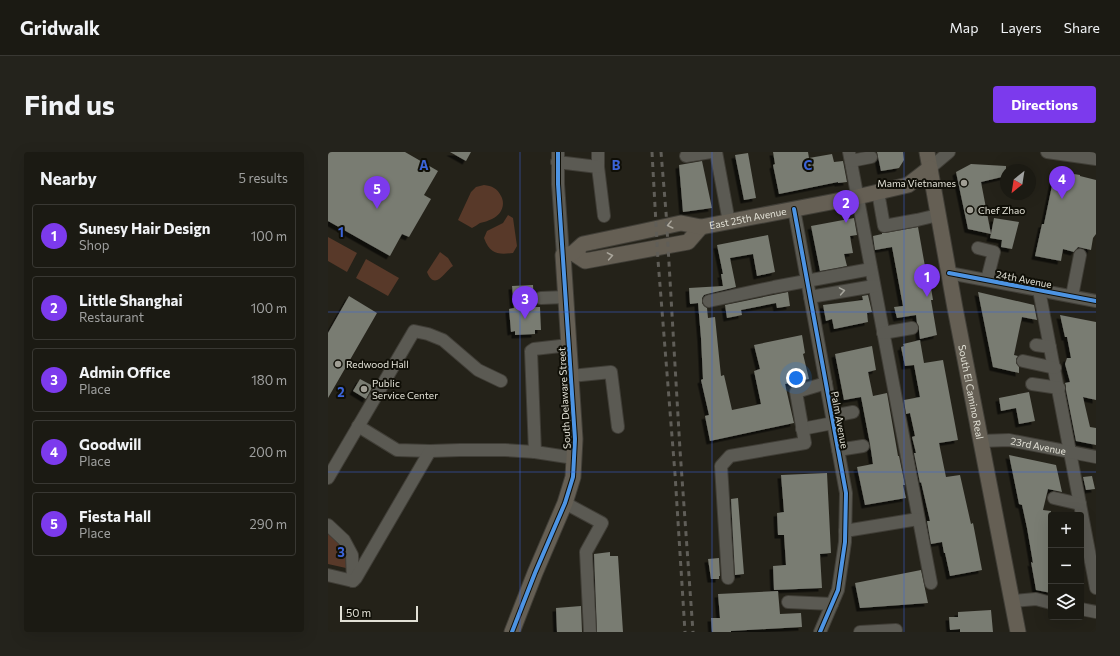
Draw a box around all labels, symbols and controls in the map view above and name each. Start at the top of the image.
text: Gridwalk [20,16,100,39]
text: Map [950,19,978,36]
text: Layers [1000,19,1042,36]
text: Share [1064,19,1100,36]
button: Directions [993,86,1096,123]
text: Find us [24,87,115,121]
text: A [419,157,429,173]
text: B [612,157,621,173]
text: C [804,157,813,173]
north arrow [1000,164,1036,200]
pin: 4 [1049,166,1075,199]
text: Nearby [40,168,97,189]
text: 5 results [238,170,288,186]
pin: 5 [364,176,390,209]
place label: Mama Vietnames [877,177,956,189]
marker: Mama Vietnames [959,178,969,188]
pin: 2 [833,190,859,223]
place label: Chef Zhao [978,204,1025,216]
street label: East 25th Avenue [708,205,787,231]
marker: Chef Zhao [965,205,975,215]
text: Sunesy Hair Design [79,219,210,237]
one-way arrow [667,220,674,229]
text: 1 [338,224,344,240]
text: 1 [51,228,57,244]
text: 100 m [251,228,287,244]
text: Shop [79,237,110,253]
one-way arrow [607,252,613,261]
pin: 1 [914,264,940,297]
street label: 24th Avenue [995,268,1053,290]
pin: 3 [512,286,538,319]
one-way arrow [839,287,845,296]
text: Little Shanghai [79,291,183,309]
text: 2 [50,300,58,316]
text: 100 m [251,300,287,316]
text: Restaurant [79,309,144,325]
street label: South El Camino Real [956,344,986,440]
street label: South Delaware Street [555,347,573,449]
place label: Redwood Hall [346,358,409,370]
marker: Redwood Hall [333,359,343,369]
text: Admin Office [79,363,170,381]
your location [786,368,806,388]
text: 3 [50,372,58,388]
text: 180 m [251,372,287,388]
place label: Public Service Center [372,377,438,401]
text: Place [79,381,111,397]
text: 2 [337,384,345,400]
marker: Public Service Center [359,384,369,394]
street label: Palm Avenue [829,390,851,450]
street label: 23rd Avenue [1010,434,1067,457]
text: Goodwill [79,435,141,453]
text: 4 [50,444,58,460]
text: 200 m [249,444,287,460]
text: Place [79,453,111,469]
text: Fiesta Hall [79,507,151,525]
map controls [1048,512,1084,620]
button: + [1048,512,1084,548]
text: 5 [50,516,58,532]
text: 290 m [250,516,287,532]
text: Place [79,525,111,541]
text: 3 [337,544,345,560]
button: − [1048,548,1084,584]
button: layers [1048,584,1084,620]
scale bar [340,604,418,623]
text: 50 m [346,606,371,619]

